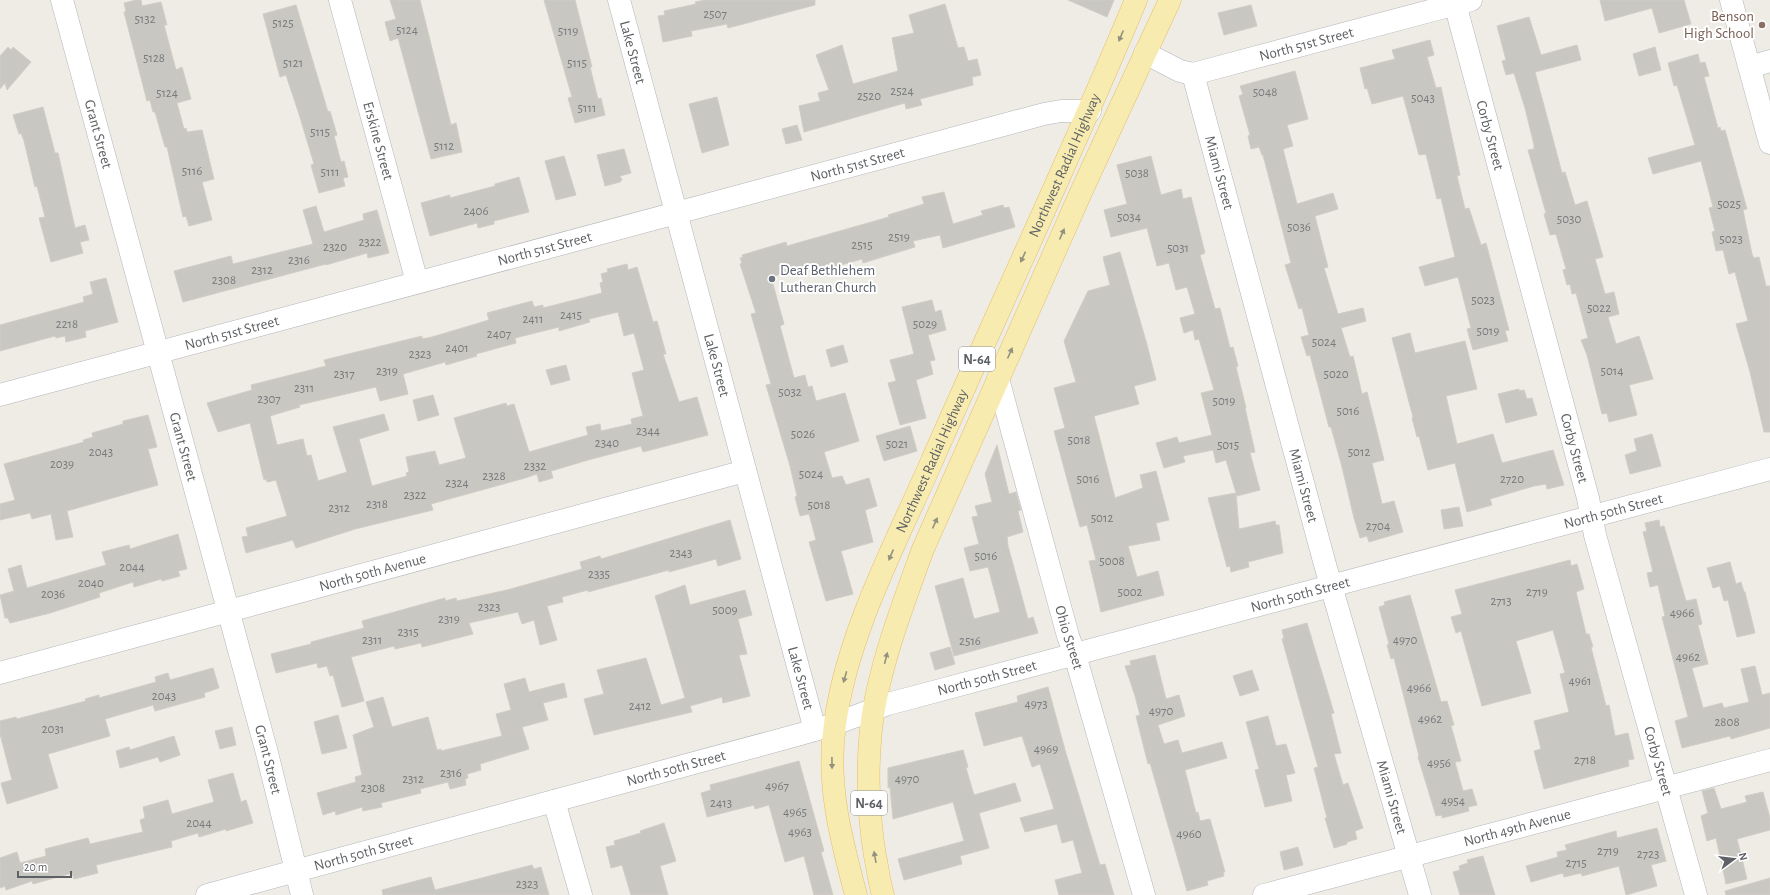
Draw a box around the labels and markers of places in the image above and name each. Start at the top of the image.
place label: Benson High School [1684,9,1754,41]
marker: Benson High School [1757,20,1767,30]
place label: Deaf Bethlehem Lutheran Church [780,263,877,295]
marker: Deaf Bethlehem Lutheran Church [767,274,777,284]

